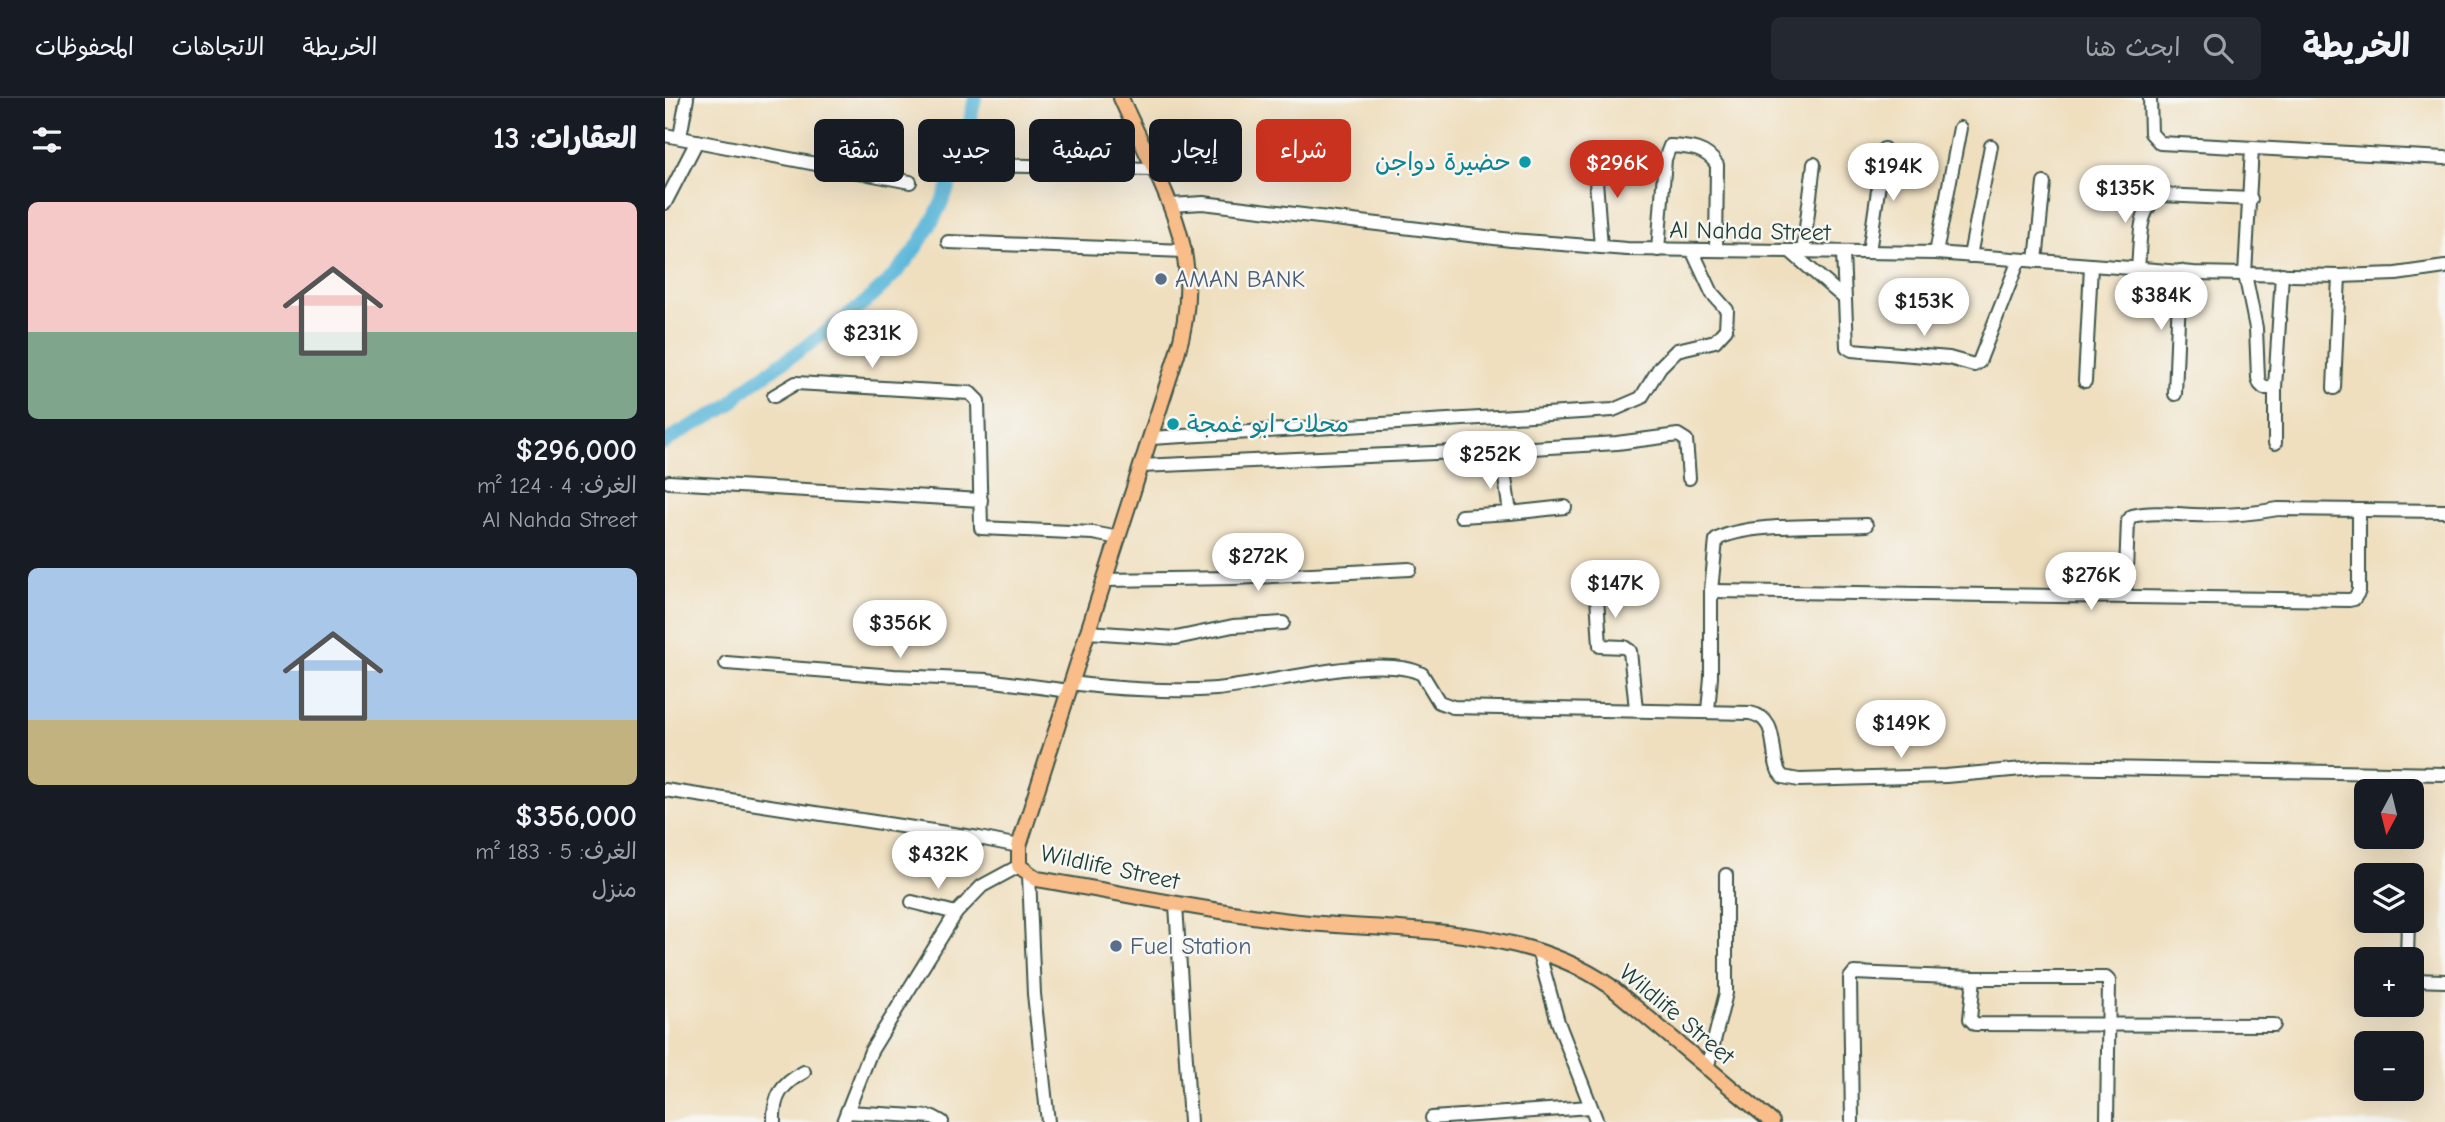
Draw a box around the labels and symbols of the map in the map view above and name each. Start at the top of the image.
pin: $296K [1568,140,1666,200]
pin: $194K [1844,144,1942,203]
place label: حضيرة دواجن [1375,148,1511,176]
marker: حضيرة دواجن [1517,154,1533,170]
pin: $135K [2076,166,2174,225]
street label: Al Nahda Street [1669,216,1832,246]
place label: AMAN BANK [1175,265,1305,293]
marker: AMAN BANK [1153,271,1169,287]
pin: $384K [2112,272,2210,332]
pin: $153K [1875,278,1973,338]
pin: $231K [823,310,921,370]
place label: محلات ابو غمجة [1187,410,1349,439]
marker: محلات ابو غمجة [1165,416,1181,432]
pin: $252K [1441,432,1539,491]
pin: $272K [1209,533,1307,593]
pin: $276K [2042,552,2140,612]
pin: $147K [1566,560,1664,620]
pin: $356K [851,601,949,660]
pin: $149K [1852,700,1950,760]
north arrow [2354,779,2424,849]
pin: $432K [889,832,987,891]
street label: Wildlife Street [1038,839,1183,896]
place label: Fuel Station [1130,932,1252,960]
marker: Fuel Station [1108,938,1124,954]
street label: Wildlife Street [1614,958,1741,1071]

